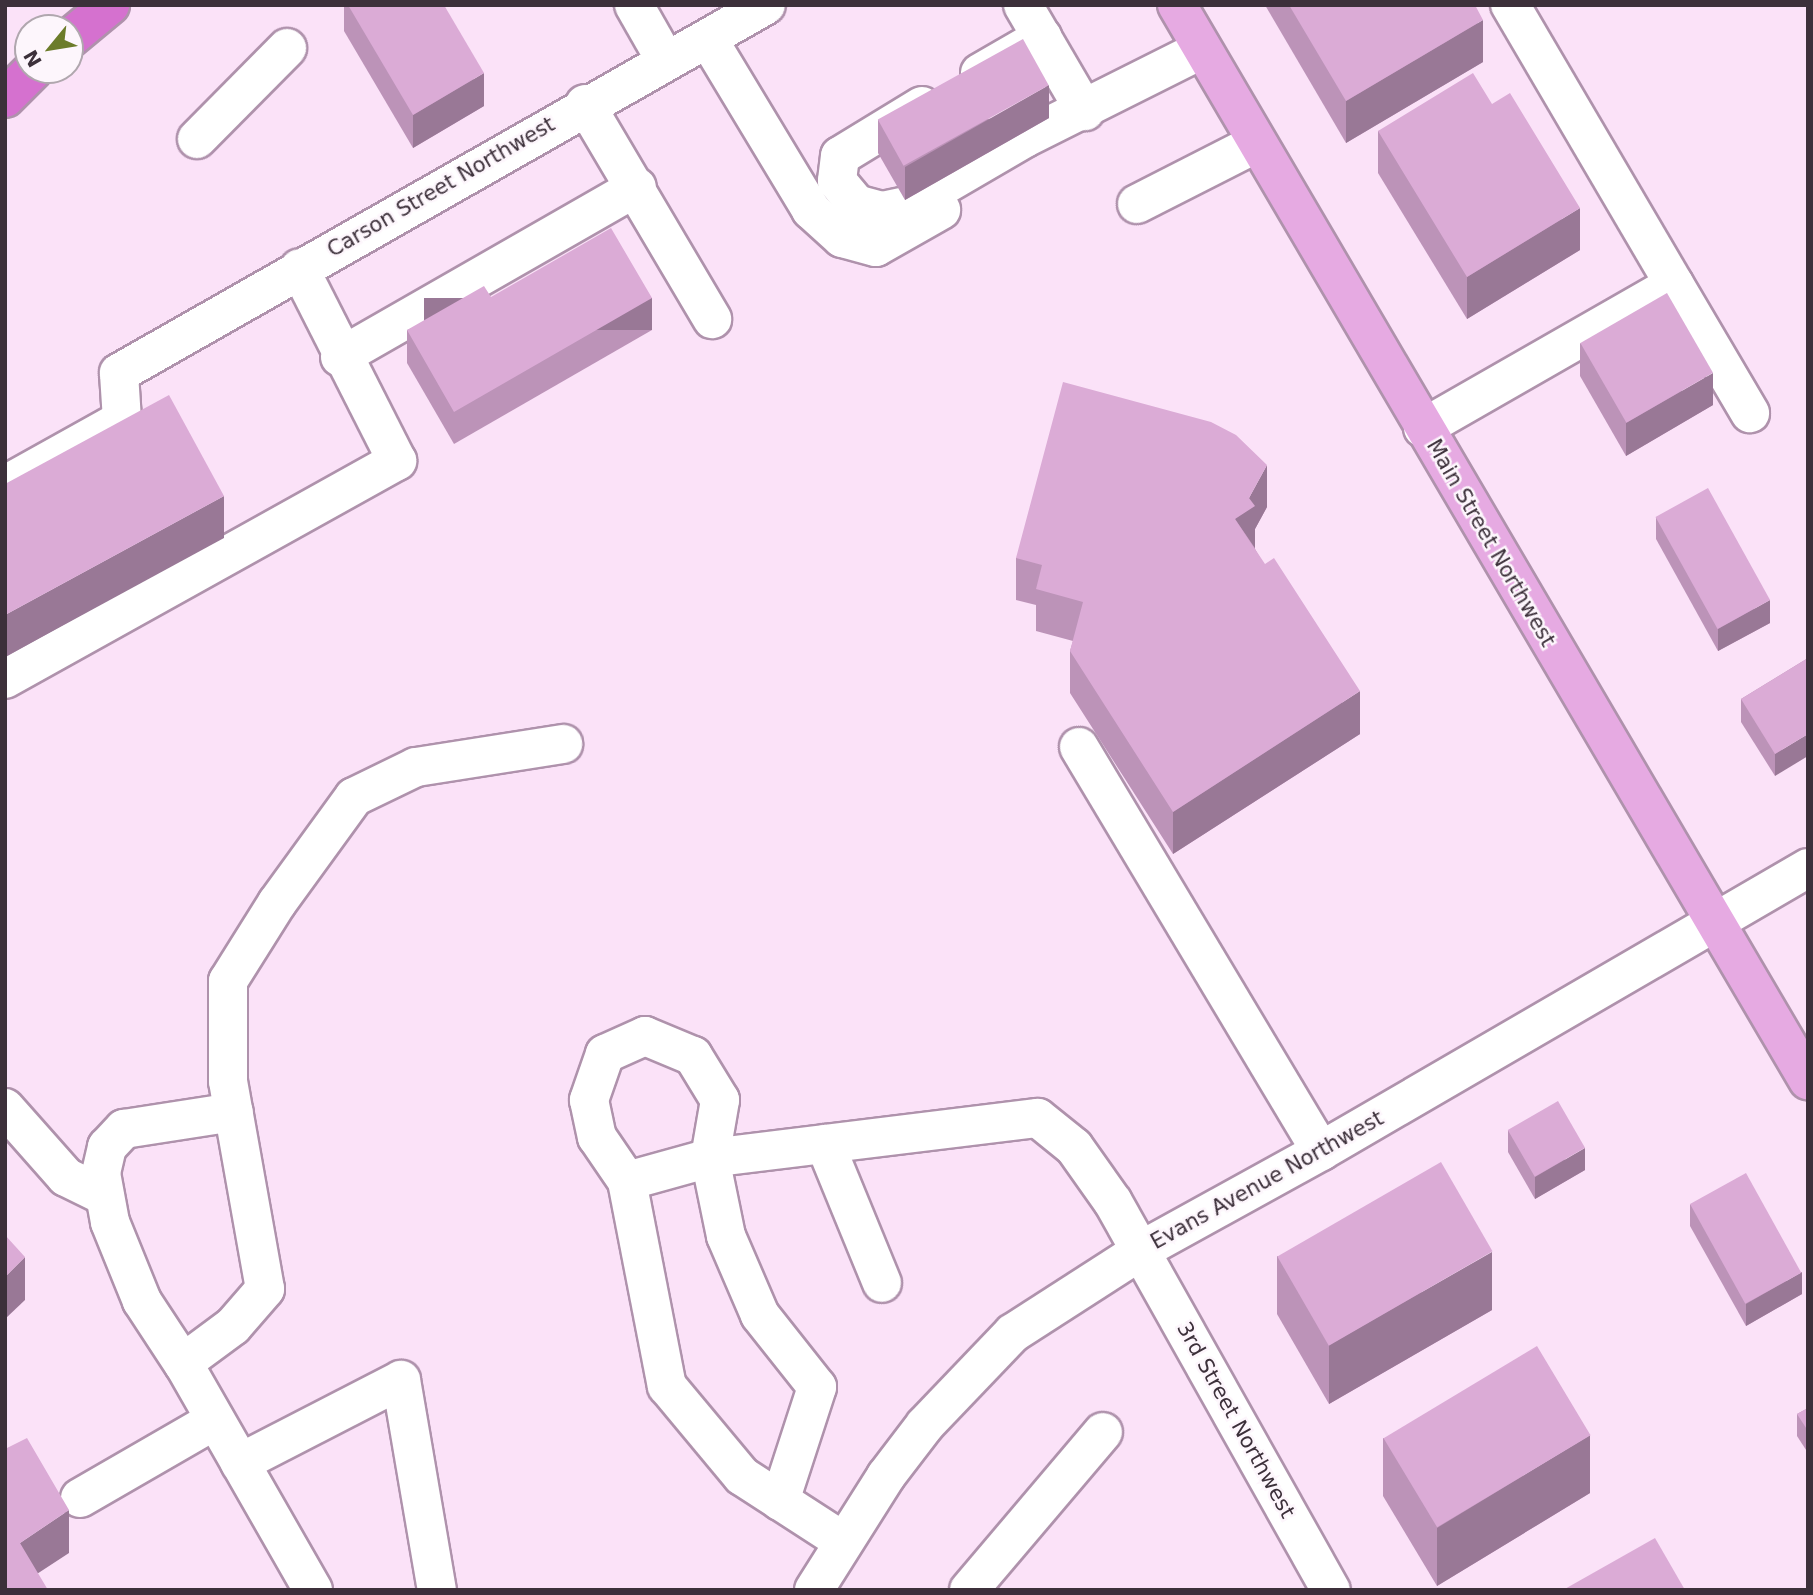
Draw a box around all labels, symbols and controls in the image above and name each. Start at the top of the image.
north arrow [14,14,84,84]
text: N [19,46,46,71]
street label: Carson Street Northwest [323,111,559,263]
street label: Main Street Northwest [1421,435,1561,651]
street label: Evans Avenue Northwest [1146,1105,1388,1255]
street label: 3rd Street Northwest [1172,1318,1300,1522]

